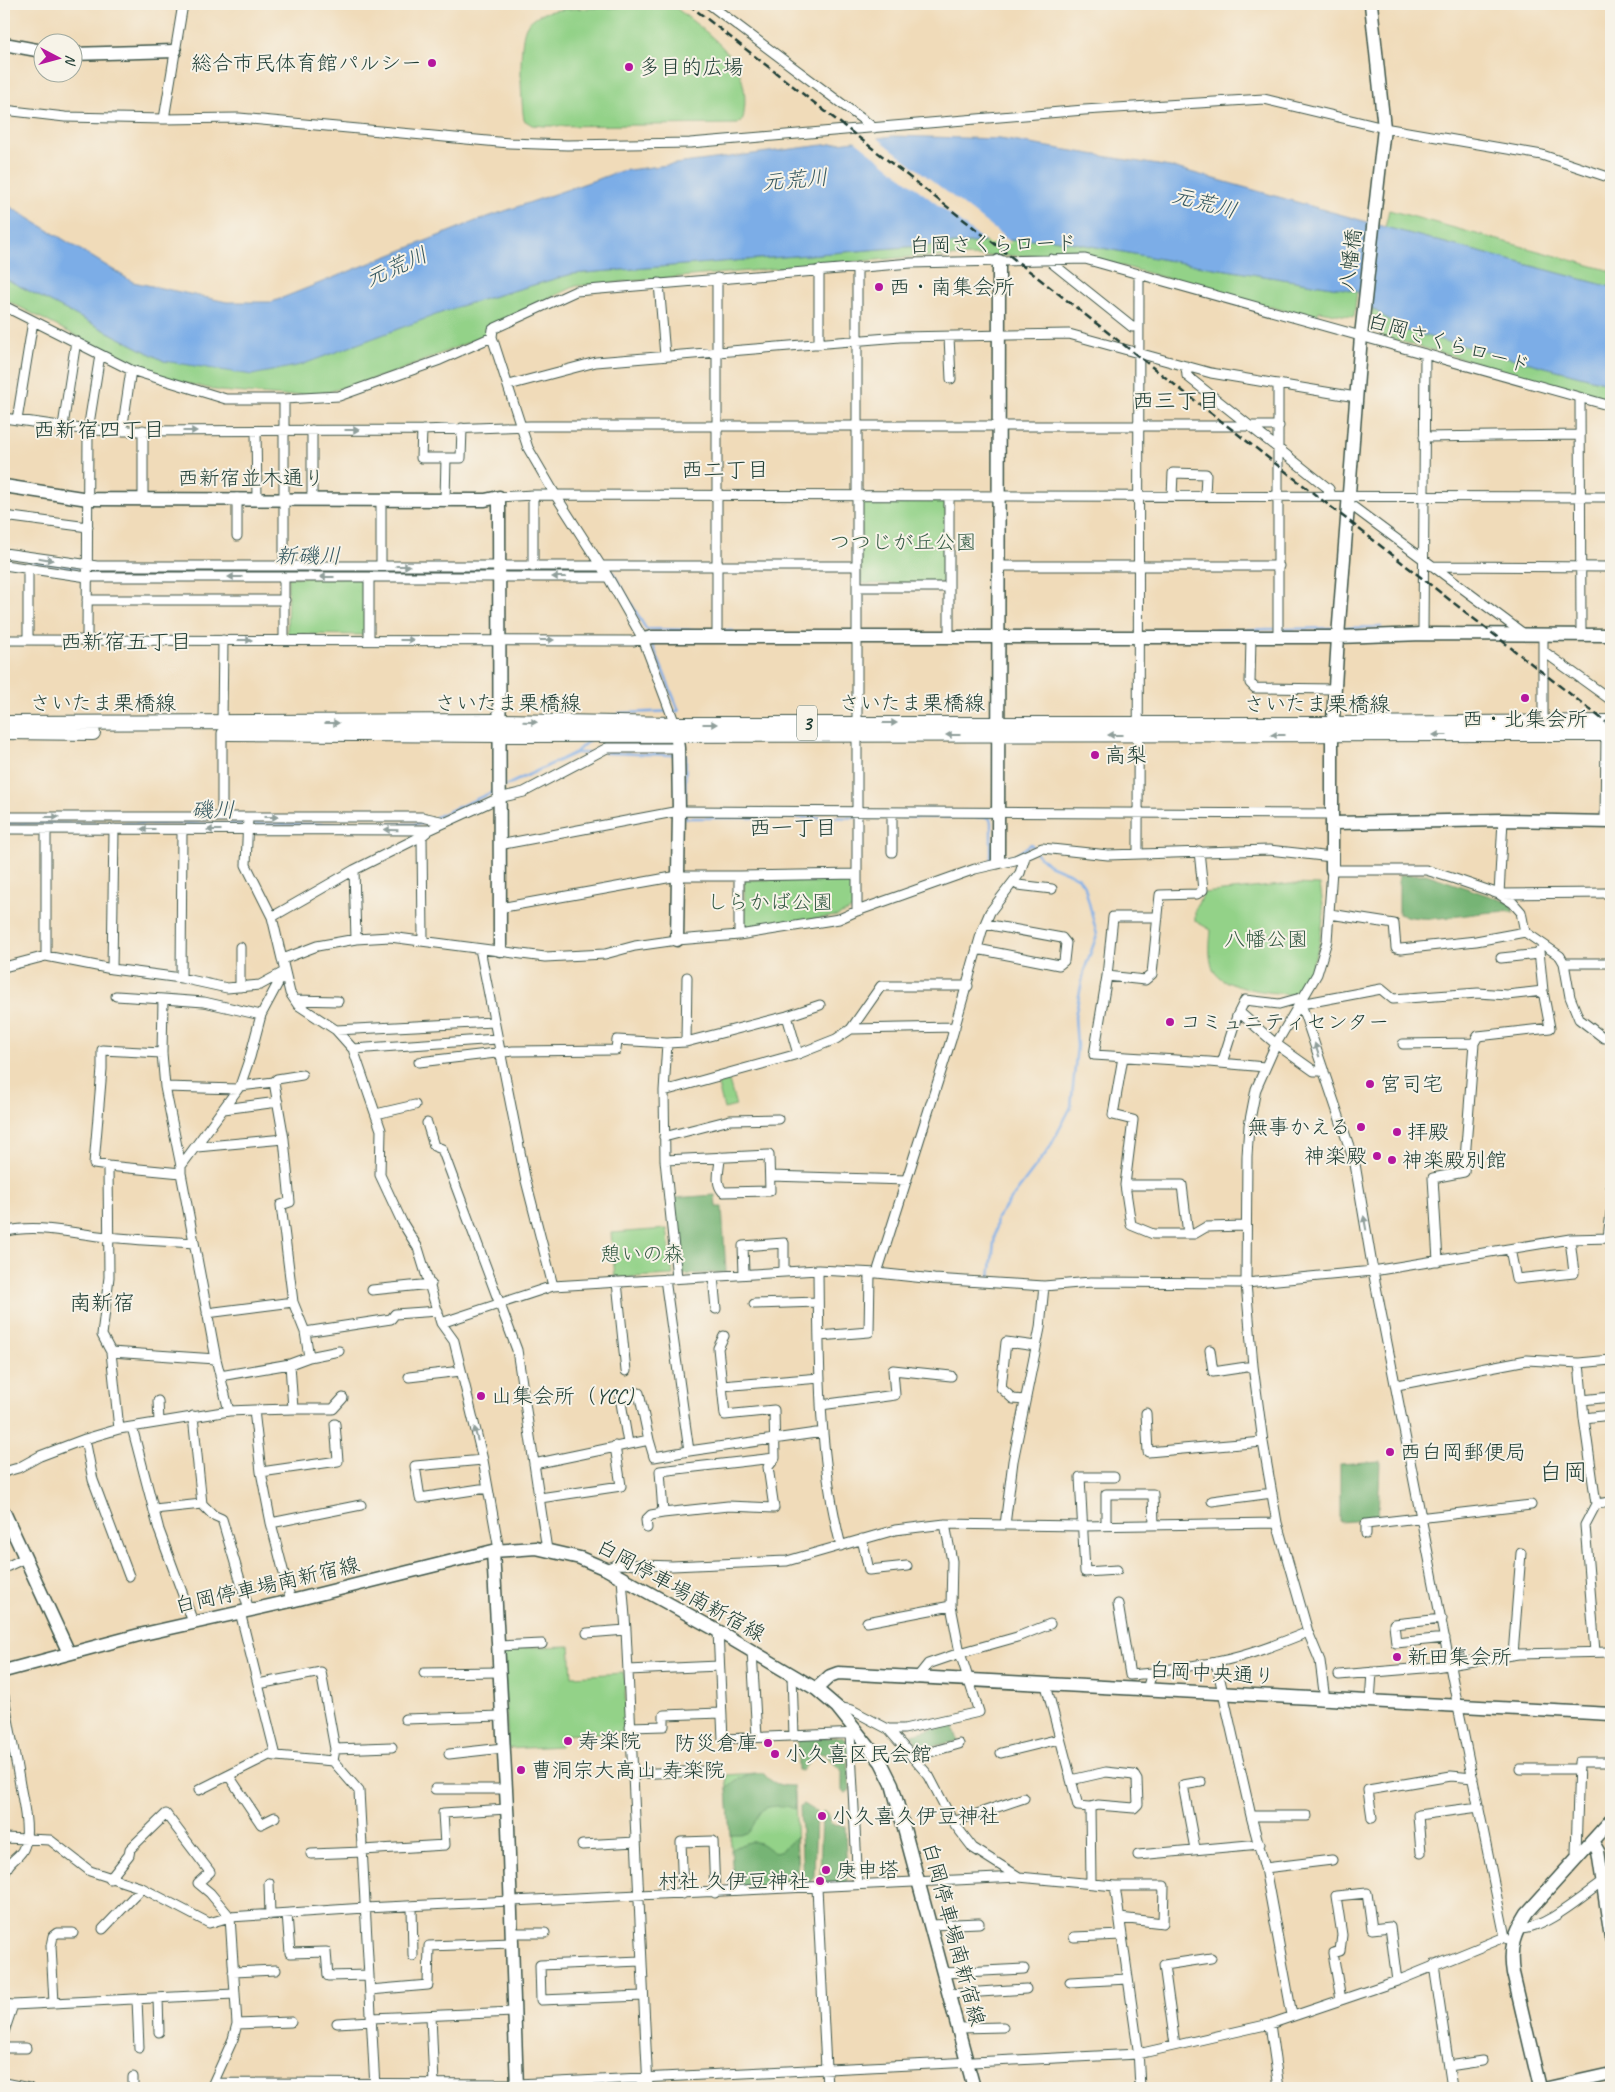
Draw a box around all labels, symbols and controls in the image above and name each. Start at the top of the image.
north arrow [32,32,82,82]
place label: 総合市民体育館パルシー [191,50,422,76]
text: N [61,54,79,67]
place label: 多目的広場 [639,54,744,80]
marker: 総合市民体育館パルシー [426,57,438,69]
marker: 多目的広場 [623,61,635,73]
water label: 元荒川 [761,163,829,197]
water label: 元荒川 [1169,181,1240,225]
street label: 八幡橋 [1333,227,1367,293]
street label: 白岡さくらロード [909,230,1077,258]
water label: 元荒川 [361,241,432,293]
place label: 西・南集会所 [889,274,1015,300]
marker: 西・南集会所 [873,281,885,293]
street label: 白岡さくらロード [1365,307,1533,379]
district label: 西三丁目 [1132,387,1220,415]
district label: 西新宿四丁目 [33,416,165,444]
one-way arrow [344,426,360,434]
one-way arrow [182,427,198,435]
district label: 西二丁目 [681,456,769,484]
street label: 西新宿並木通り [178,465,325,491]
park label: つつじが丘公園 [830,529,977,555]
water label: 新磯川 [275,542,341,570]
one-way arrow [38,556,54,564]
one-way arrow [395,562,411,570]
one-way arrow [227,573,243,581]
one-way arrow [318,573,334,581]
one-way arrow [551,573,567,581]
district label: 西新宿五丁目 [60,628,192,656]
one-way arrow [237,636,253,644]
one-way arrow [400,636,416,644]
one-way arrow [540,636,556,644]
street label: さいたま栗橋線 [30,690,176,716]
street label: さいたま栗橋線 [435,690,581,716]
street label: さいたま栗橋線 [839,690,985,716]
street label: さいたま栗橋線 [1244,691,1390,717]
marker: 西・北集会所 [1519,692,1531,704]
road number: 3 [797,706,817,740]
place label: 西・北集会所 [1462,706,1588,732]
one-way arrow [522,718,538,726]
one-way arrow [325,719,341,727]
one-way arrow [882,719,898,727]
one-way arrow [702,720,718,728]
one-way arrow [944,731,960,739]
one-way arrow [1107,731,1123,739]
one-way arrow [1269,731,1285,739]
one-way arrow [1432,731,1448,739]
place label: 高梨 [1105,742,1147,768]
marker: 高梨 [1089,749,1101,761]
water label: 磯川 [191,796,235,824]
one-way arrow [45,813,61,821]
one-way arrow [263,813,279,821]
district label: 西一丁目 [749,814,837,842]
one-way arrow [140,825,156,833]
one-way arrow [382,825,398,833]
one-way arrow [206,826,222,834]
park label: しらかば公園 [707,889,833,915]
park label: 八幡公園 [1224,926,1308,952]
place label: コミュニティセンター [1180,1009,1389,1035]
marker: コミュニティセンター [1164,1016,1176,1028]
one-way arrow [1312,1042,1320,1057]
place label: 宮司宅 [1380,1071,1443,1097]
marker: 宮司宅 [1364,1078,1376,1090]
place label: 無事かえる [1247,1114,1351,1140]
place label: 拝殿 [1407,1119,1449,1145]
marker: 無事かえる [1355,1121,1367,1133]
marker: 拝殿 [1391,1126,1403,1138]
place label: 神楽殿 [1304,1143,1367,1169]
place label: 神楽殿別館 [1402,1147,1507,1173]
marker: 神楽殿 [1371,1150,1383,1162]
marker: 神楽殿別館 [1386,1154,1398,1166]
one-way arrow [1361,1214,1369,1230]
park label: 憩いの森 [600,1241,684,1267]
district label: 南新宿 [69,1289,135,1317]
place label: 山集会所（YCC) [491,1383,634,1409]
marker: 山集会所（YCC) [475,1390,487,1402]
one-way arrow [472,1426,480,1441]
place label: 西白岡郵便局 [1400,1439,1526,1465]
marker: 西白岡郵便局 [1384,1446,1396,1458]
district label: 白岡 [1539,1457,1587,1487]
street label: 白岡停車場南新宿線 [592,1533,770,1647]
street label: 白岡停車場南新宿線 [172,1551,362,1619]
place label: 新田集会所 [1407,1644,1512,1670]
marker: 新田集会所 [1391,1651,1403,1663]
street label: 白岡中央通り [1148,1657,1276,1689]
place label: 寿楽院 [578,1728,641,1754]
place label: 防災倉庫 [674,1730,758,1756]
marker: 寿楽院 [562,1735,574,1747]
marker: 防災倉庫 [762,1737,774,1749]
place label: 小久喜区民会館 [785,1741,932,1767]
marker: 小久喜区民会館 [769,1748,781,1760]
place label: 曹洞宗大高山 寿楽院 [531,1757,725,1783]
marker: 曹洞宗大高山 寿楽院 [515,1764,527,1776]
place label: 小久喜久伊豆神社 [832,1803,1000,1829]
marker: 小久喜久伊豆神社 [816,1810,828,1822]
street label: 白岡停車場南新宿線 [917,1839,991,2029]
place label: 庚申塔 [836,1857,899,1883]
marker: 庚申塔 [820,1864,832,1876]
place label: 村社 久伊豆神社 [658,1868,810,1894]
marker: 村社 久伊豆神社 [814,1875,826,1887]

